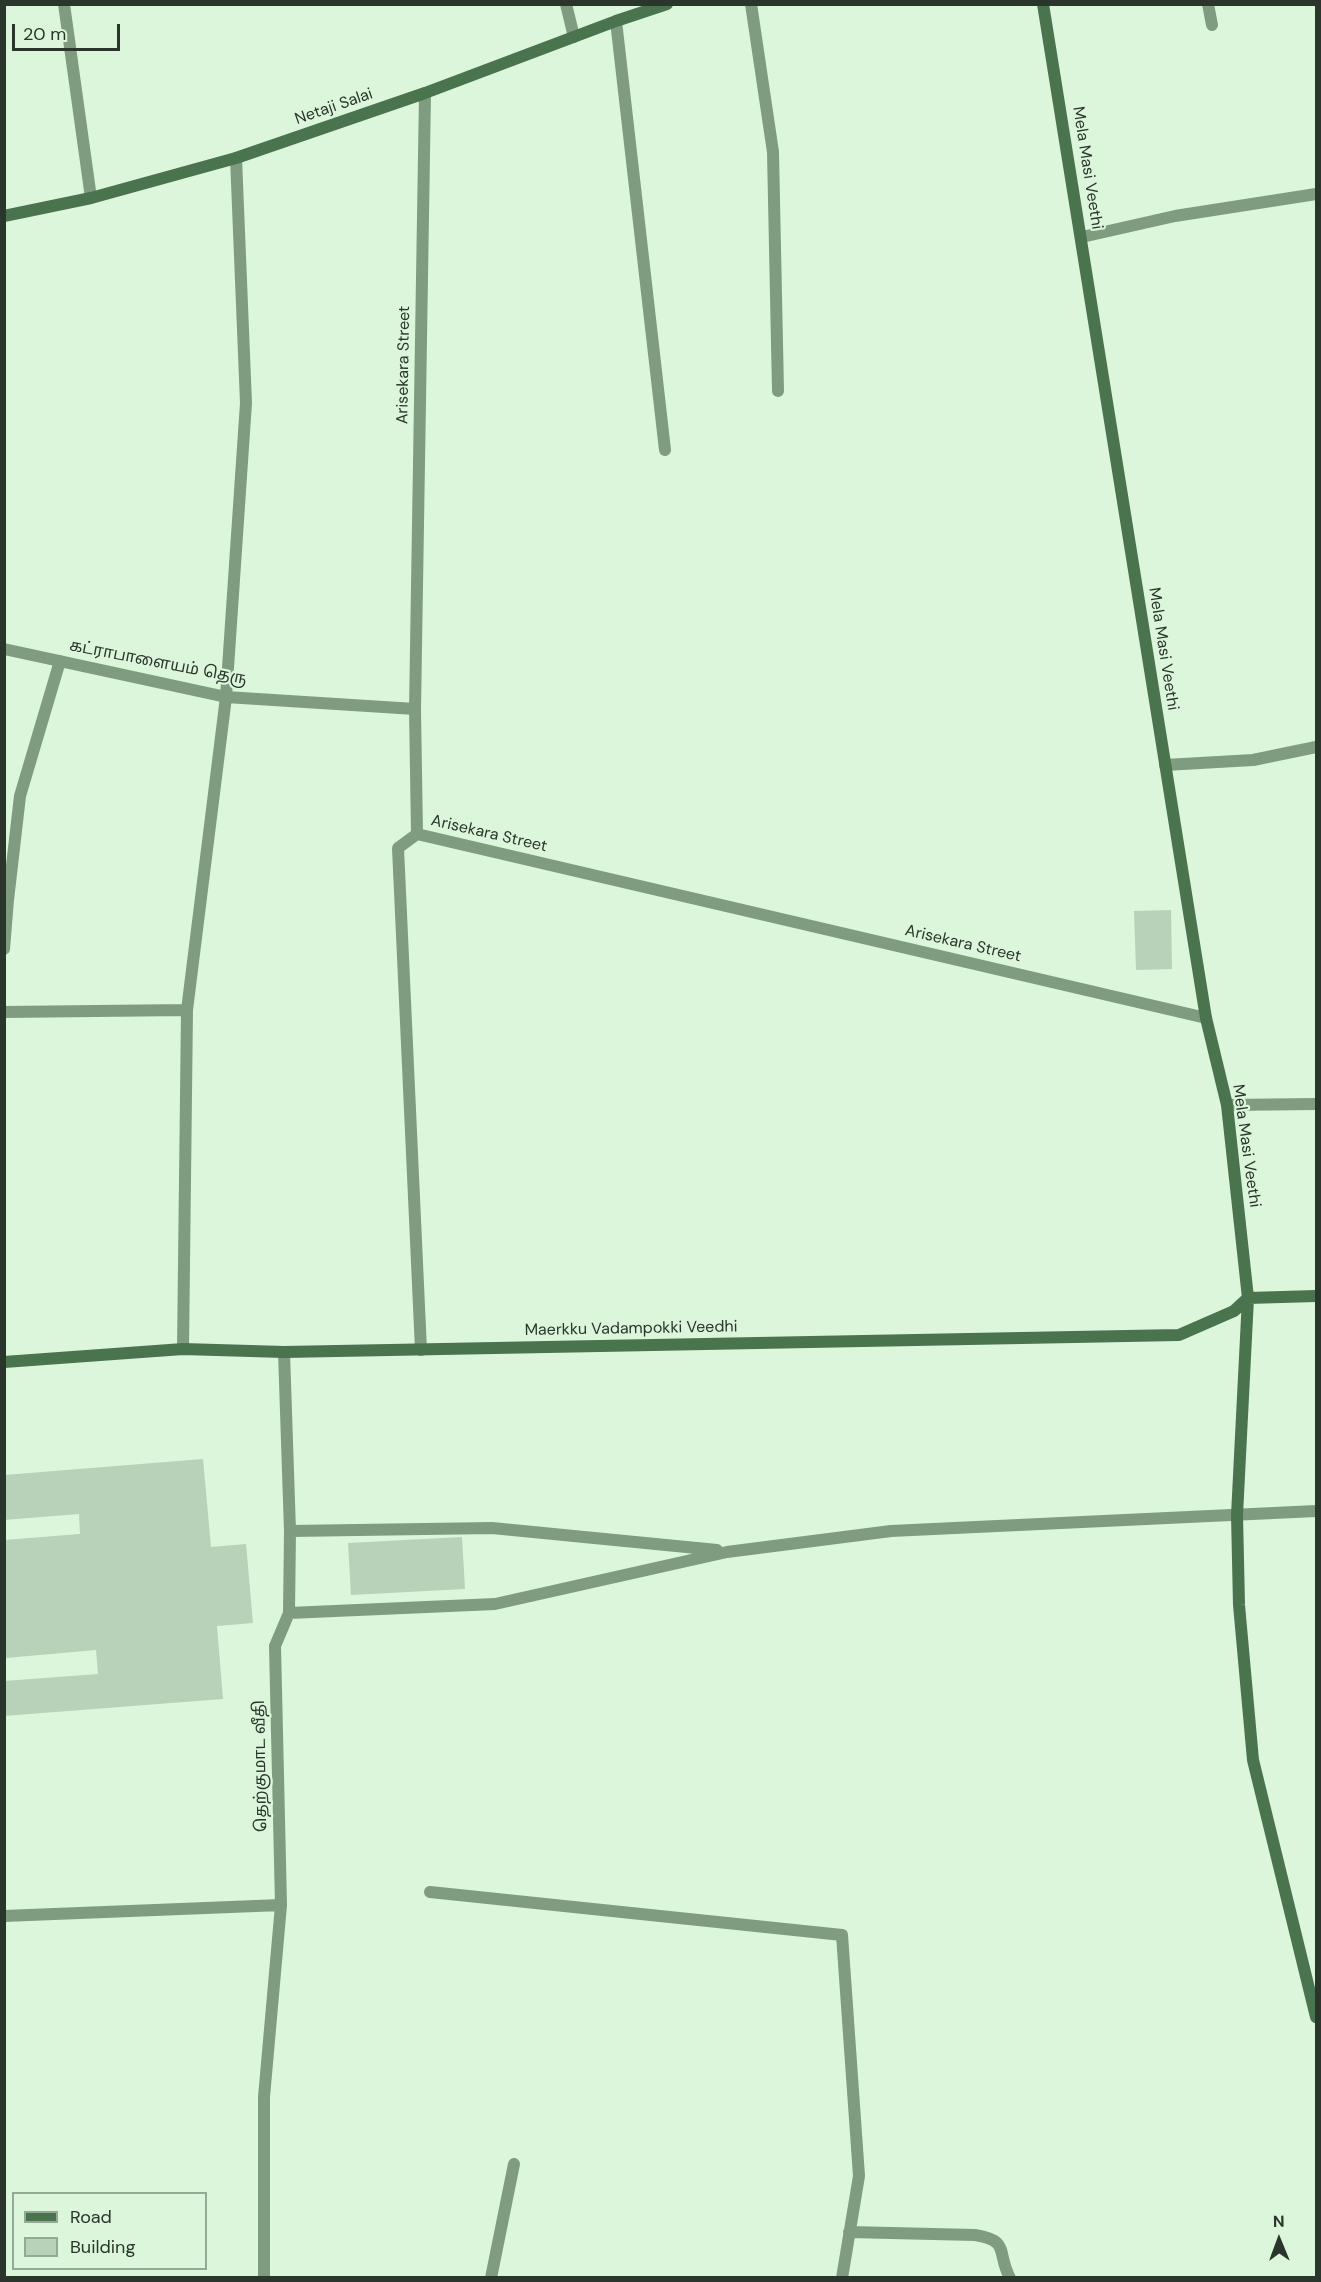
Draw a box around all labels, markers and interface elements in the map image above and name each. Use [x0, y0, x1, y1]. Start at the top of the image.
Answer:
scale bar [15, 12, 123, 50]
text: 20 m [23, 22, 66, 46]
street label: Netaji Salai [293, 85, 375, 129]
street label: Mela Masi Veethi [1068, 105, 1106, 231]
street label: Arisekara Street [393, 306, 415, 424]
street label: Mela Masi Veethi [1144, 586, 1182, 712]
street label: கட்ராபாளையம் தெரு [68, 636, 248, 690]
street label: Arisekara Street [429, 811, 549, 857]
street label: Arisekara Street [903, 921, 1023, 967]
street label: Mela Masi Veethi [1228, 1083, 1264, 1209]
street label: Maerkku Vadampokki Veedhi [524, 1318, 738, 1340]
street label: தெற்குமாட வீதி [250, 1700, 272, 1832]
legend [12, 2192, 207, 2270]
text: Road [70, 2205, 112, 2229]
north arrow [1249, 2210, 1309, 2270]
text: N [1273, 2211, 1285, 2232]
text: Building [70, 2235, 135, 2259]

